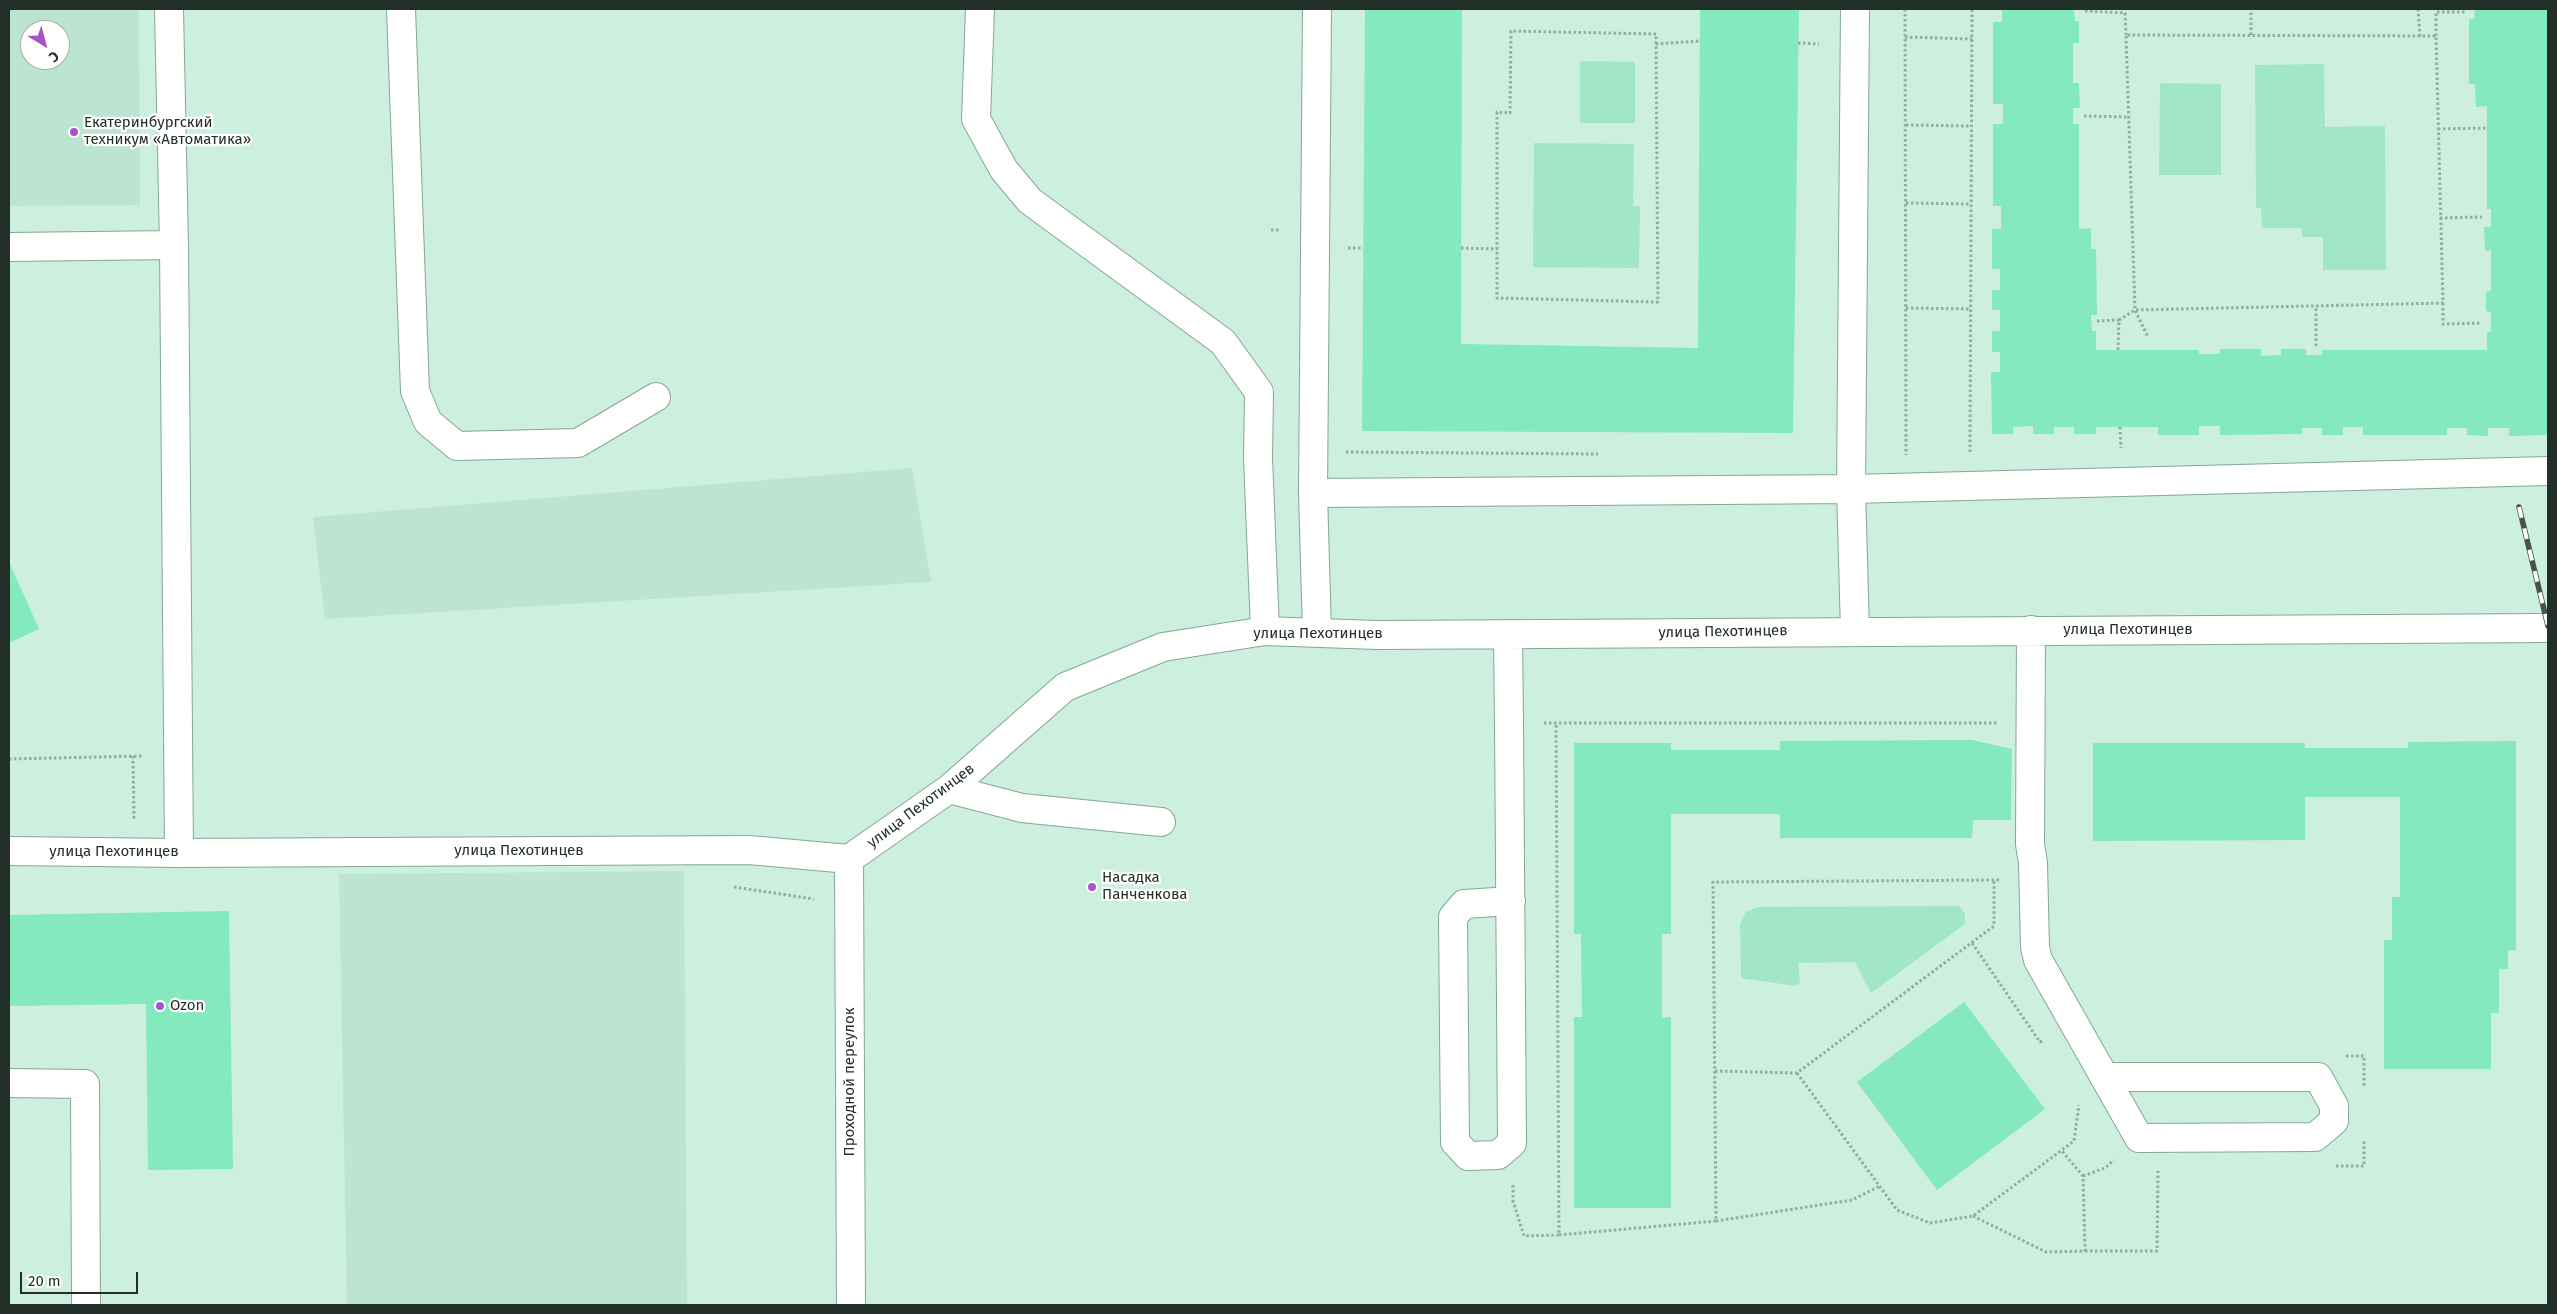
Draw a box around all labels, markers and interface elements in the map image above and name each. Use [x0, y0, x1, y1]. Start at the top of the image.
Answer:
north arrow [20, 20, 70, 70]
text: С [45, 47, 62, 66]
place label: Екатеринбургский техникум «Автоматика» [84, 114, 251, 149]
marker: Екатеринбургский техникум «Автоматика» [68, 126, 80, 138]
street label: улица Пехотинцев [2063, 621, 2193, 639]
street label: улица Пехотинцев [1658, 622, 1788, 642]
street label: улица Пехотинцев [1253, 625, 1383, 643]
street label: улица Пехотинцев [864, 760, 978, 852]
street label: улица Пехотинцев [454, 842, 584, 860]
street label: улица Пехотинцев [49, 843, 179, 861]
place label: Насадка Панченкова [1102, 869, 1187, 904]
marker: Насадка Панченкова [1086, 881, 1098, 893]
place label: Ozon [170, 997, 204, 1015]
marker: Ozon [154, 1000, 166, 1012]
street label: Проходной переулок [841, 1008, 859, 1156]
scale bar [22, 1262, 140, 1294]
text: 20 m [28, 1272, 61, 1290]

